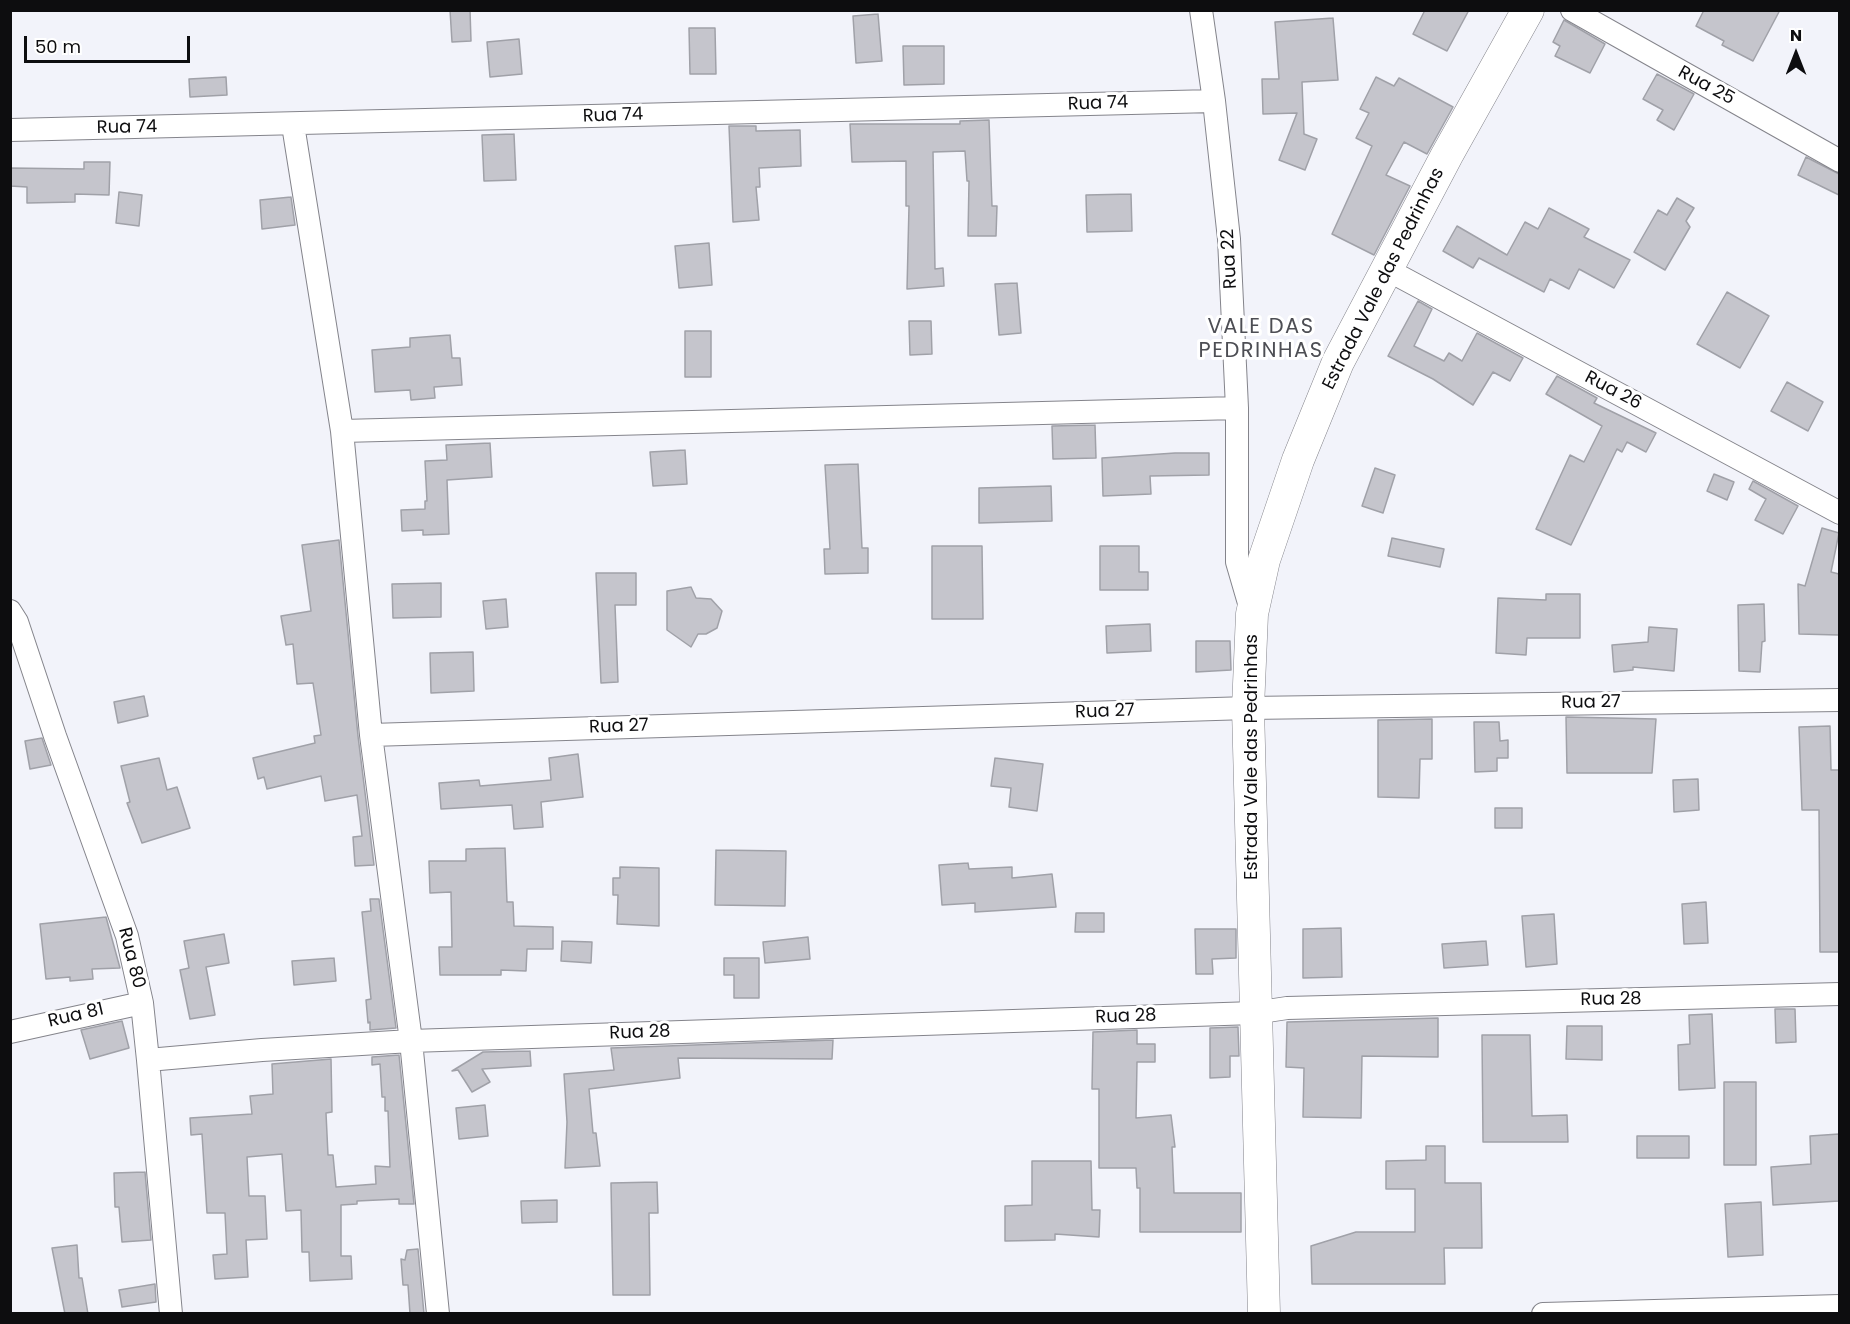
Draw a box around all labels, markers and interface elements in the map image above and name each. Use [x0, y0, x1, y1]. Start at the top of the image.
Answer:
scale bar [27, 24, 194, 62]
north arrow [1766, 24, 1826, 84]
text: N [1790, 24, 1802, 47]
text: 50 m [35, 34, 81, 59]
street label: Rua 25 [1674, 62, 1738, 110]
street label: Rua 74 [1067, 92, 1129, 116]
street label: Rua 74 [582, 104, 644, 128]
street label: Rua 74 [97, 117, 157, 139]
street label: Estrada Vale das Pedrinhas [1319, 165, 1449, 393]
street label: Rua 22 [1218, 228, 1242, 290]
district label: VALE DAS PEDRINHAS [1199, 315, 1323, 365]
street label: Rua 26 [1581, 367, 1645, 415]
street label: Estrada Vale das Pedrinhas [1241, 634, 1263, 880]
street label: Rua 27 [1561, 692, 1621, 714]
street label: Rua 27 [1075, 700, 1135, 724]
street label: Rua 27 [589, 715, 649, 739]
street label: Rua 80 [113, 925, 149, 991]
street label: Rua 28 [1580, 989, 1642, 1011]
street label: Rua 81 [46, 999, 106, 1033]
street label: Rua 28 [1095, 1005, 1157, 1029]
street label: Rua 28 [609, 1021, 671, 1045]

